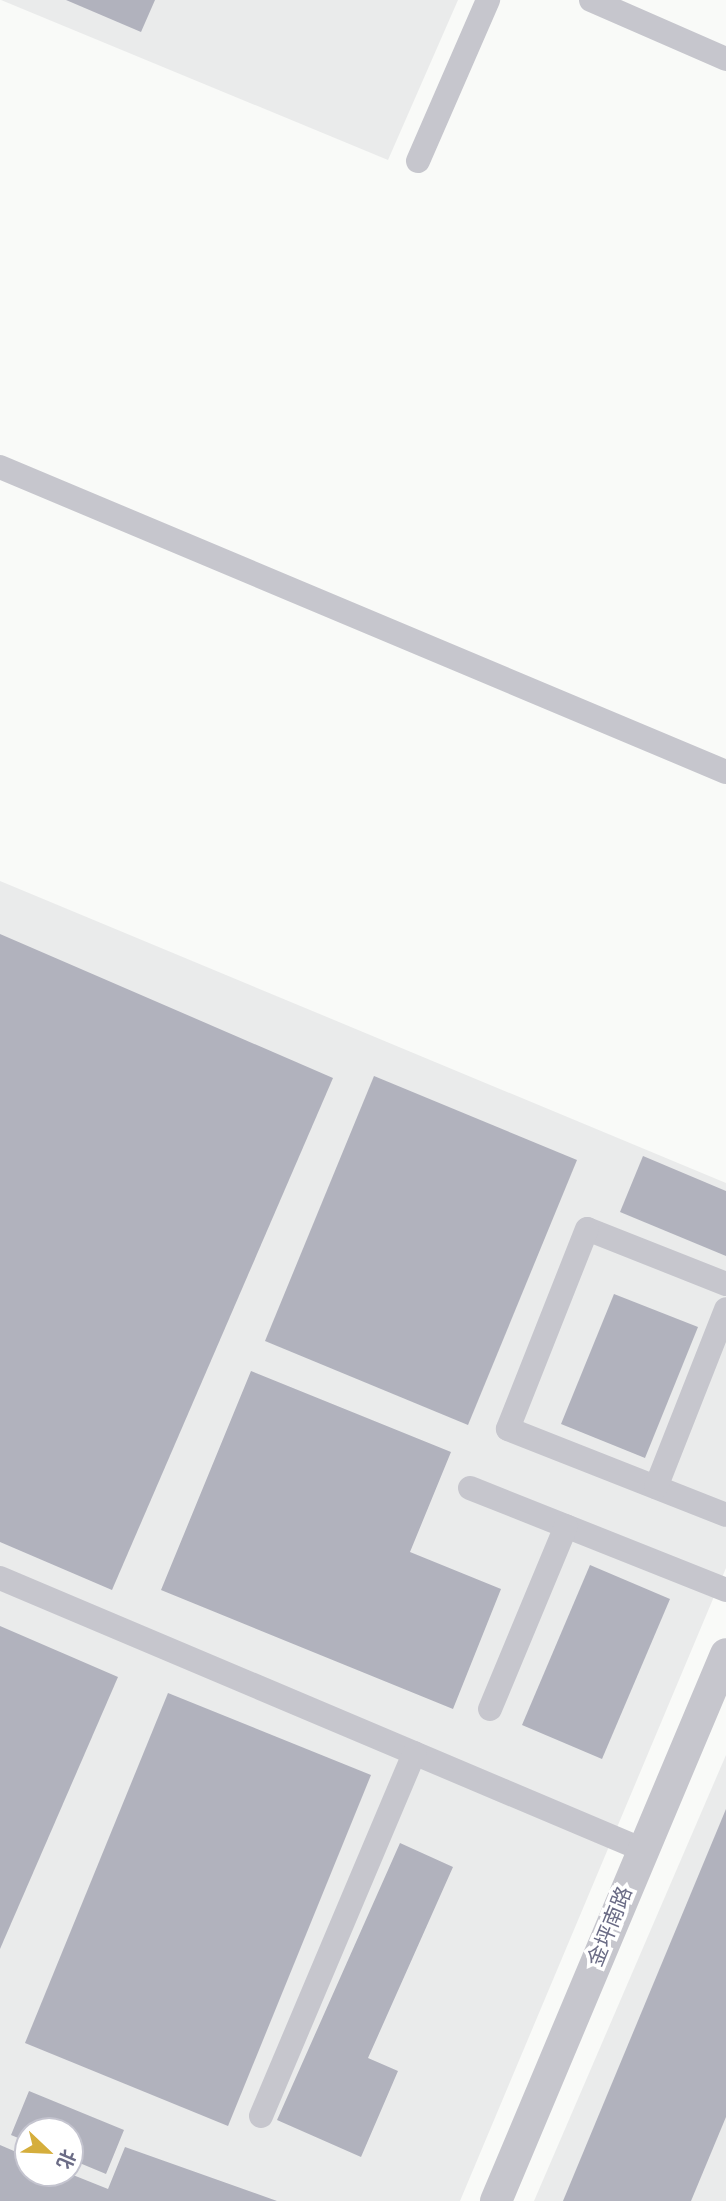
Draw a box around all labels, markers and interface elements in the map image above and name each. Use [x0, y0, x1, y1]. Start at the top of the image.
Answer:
street label: 金坪南路 [582, 1882, 636, 1970]
north arrow [14, 2117, 84, 2187]
text: 北 [53, 2146, 81, 2173]

